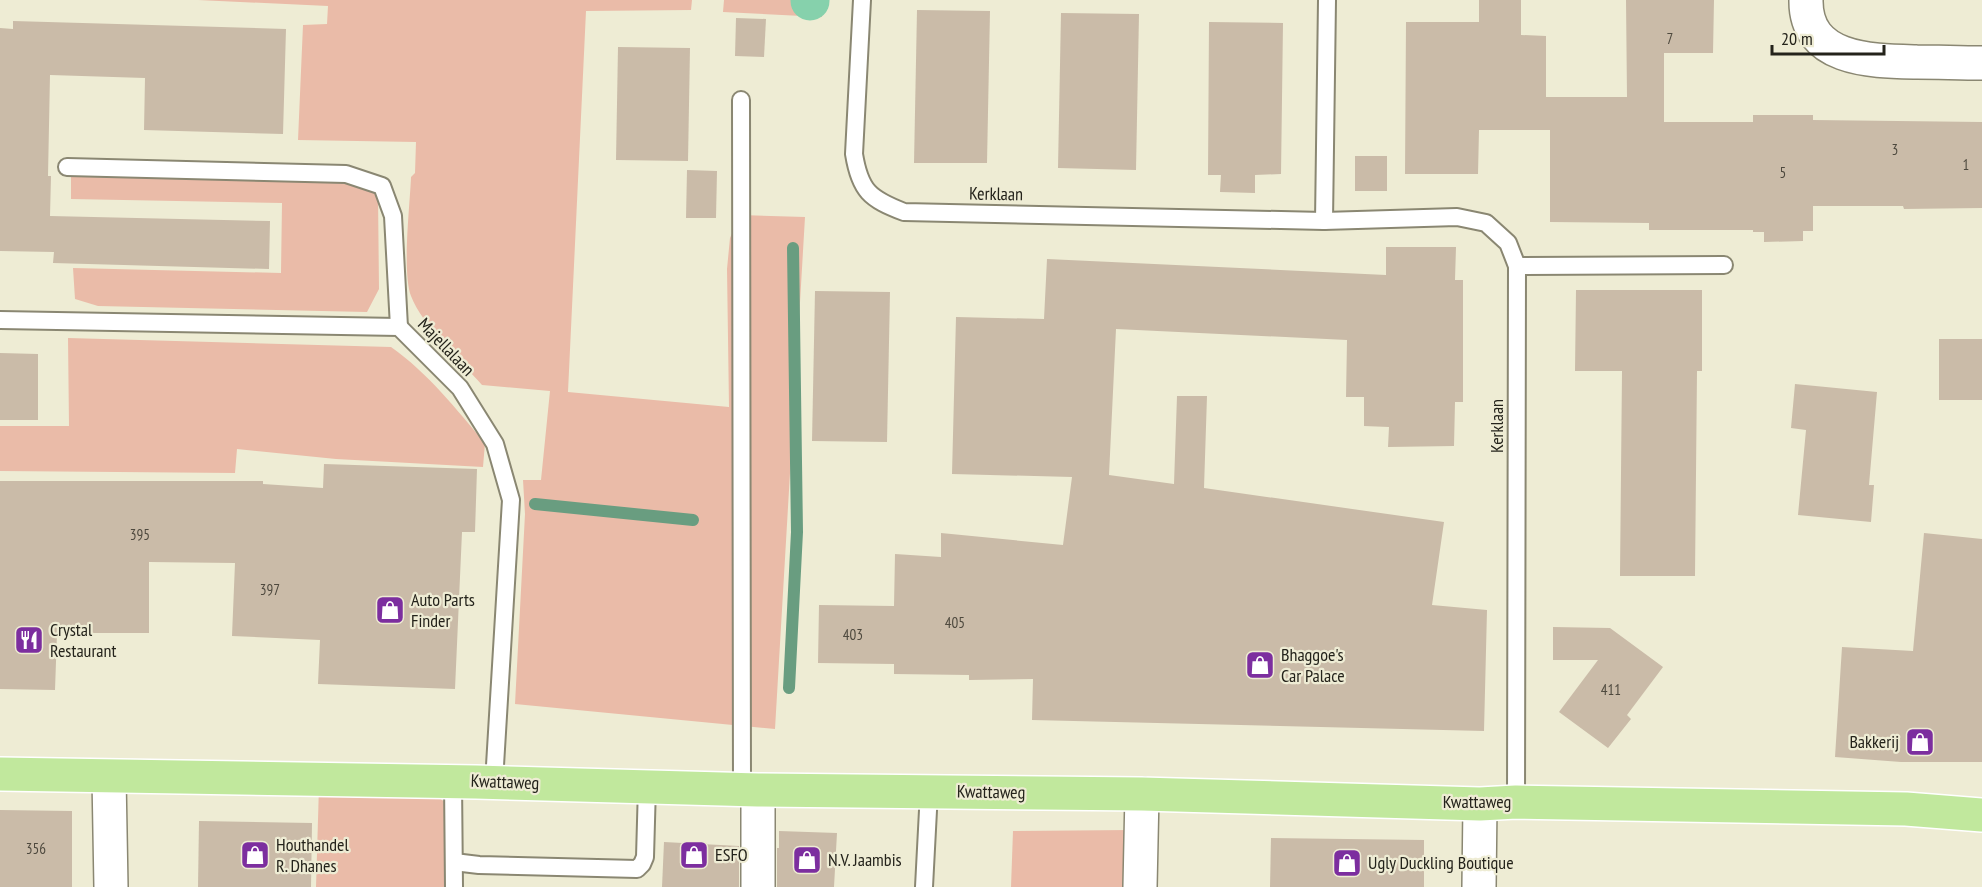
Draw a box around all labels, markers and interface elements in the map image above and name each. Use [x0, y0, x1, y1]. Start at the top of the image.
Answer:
scale bar [1772, 18, 1884, 56]
text: 20 m [1781, 27, 1813, 50]
house number: 7 [1667, 29, 1673, 48]
house number: 3 [1892, 140, 1898, 159]
house number: 1 [1963, 155, 1969, 174]
house number: 5 [1780, 163, 1786, 182]
street label: Kerklaan [969, 182, 1023, 205]
street label: Majellalaan [413, 313, 480, 381]
street label: Kerklaan [1485, 399, 1508, 453]
house number: 395 [130, 525, 150, 544]
house number: 397 [260, 580, 280, 599]
place label: Auto Parts Finder [411, 588, 475, 632]
shop icon: Auto Parts Finder [374, 594, 406, 626]
house number: 405 [945, 613, 965, 632]
place label: Crystal Restaurant [50, 618, 116, 662]
restaurant icon: Crystal Restaurant [13, 624, 45, 656]
house number: 403 [843, 625, 863, 644]
place label: Bhaggoe's Car Palace [1281, 643, 1345, 687]
shop icon: Bhaggoe's Car Palace [1244, 649, 1276, 681]
house number: 411 [1601, 680, 1621, 699]
shop icon: Bakkerij [1904, 726, 1936, 758]
place label: Bakkerij [1849, 730, 1899, 753]
street label: Kwattaweg [470, 769, 540, 794]
street label: Kwattaweg [957, 779, 1025, 804]
street label: Kwattaweg [1443, 790, 1511, 813]
place label: Houthandel R. Dhanes [276, 833, 349, 877]
house number: 356 [26, 839, 46, 858]
shop icon: Houthandel R. Dhanes [239, 839, 271, 871]
shop icon: ESFO [678, 839, 710, 871]
place label: ESFO [715, 843, 748, 866]
shop icon: N.V. Jaambis [791, 844, 823, 876]
shop icon: Ugly Duckling Boutique [1331, 847, 1363, 879]
place label: N.V. Jaambis [828, 848, 902, 871]
place label: Ugly Duckling Boutique [1368, 851, 1514, 874]

